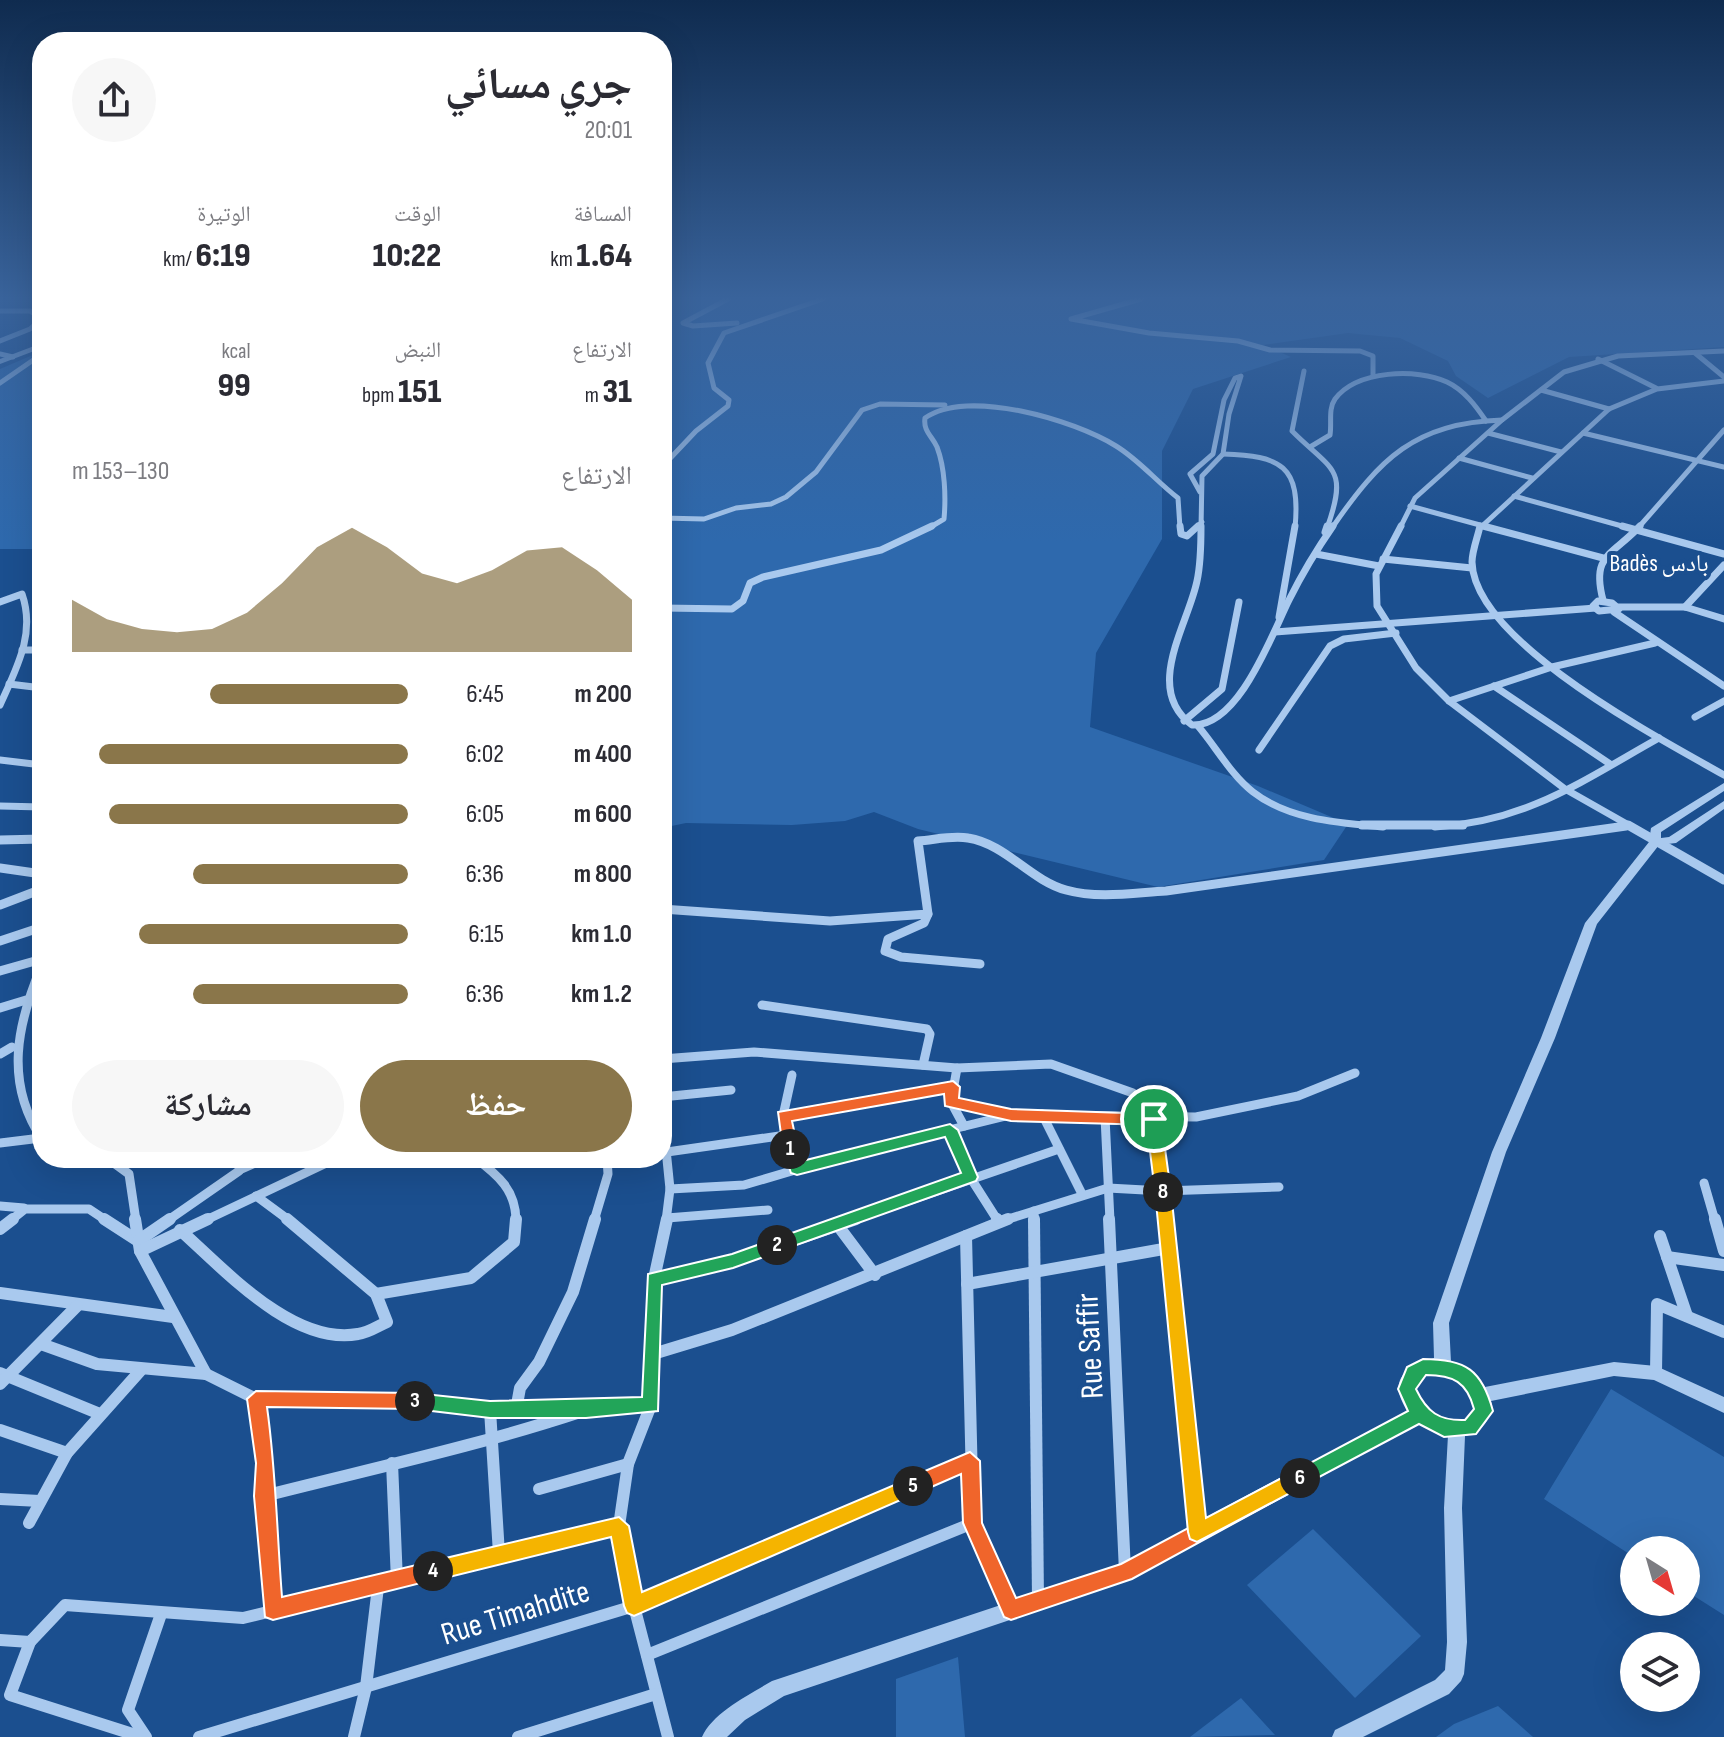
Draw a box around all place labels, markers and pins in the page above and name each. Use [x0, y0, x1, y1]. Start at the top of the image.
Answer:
pin [1120, 1085, 1188, 1153]
pin: 1 [770, 1129, 810, 1169]
pin: 8 [1143, 1172, 1183, 1212]
pin: 2 [757, 1225, 797, 1265]
pin: 3 [395, 1381, 435, 1421]
pin: 6 [1280, 1458, 1320, 1498]
pin: 5 [893, 1466, 933, 1506]
pin: 4 [413, 1551, 453, 1591]

